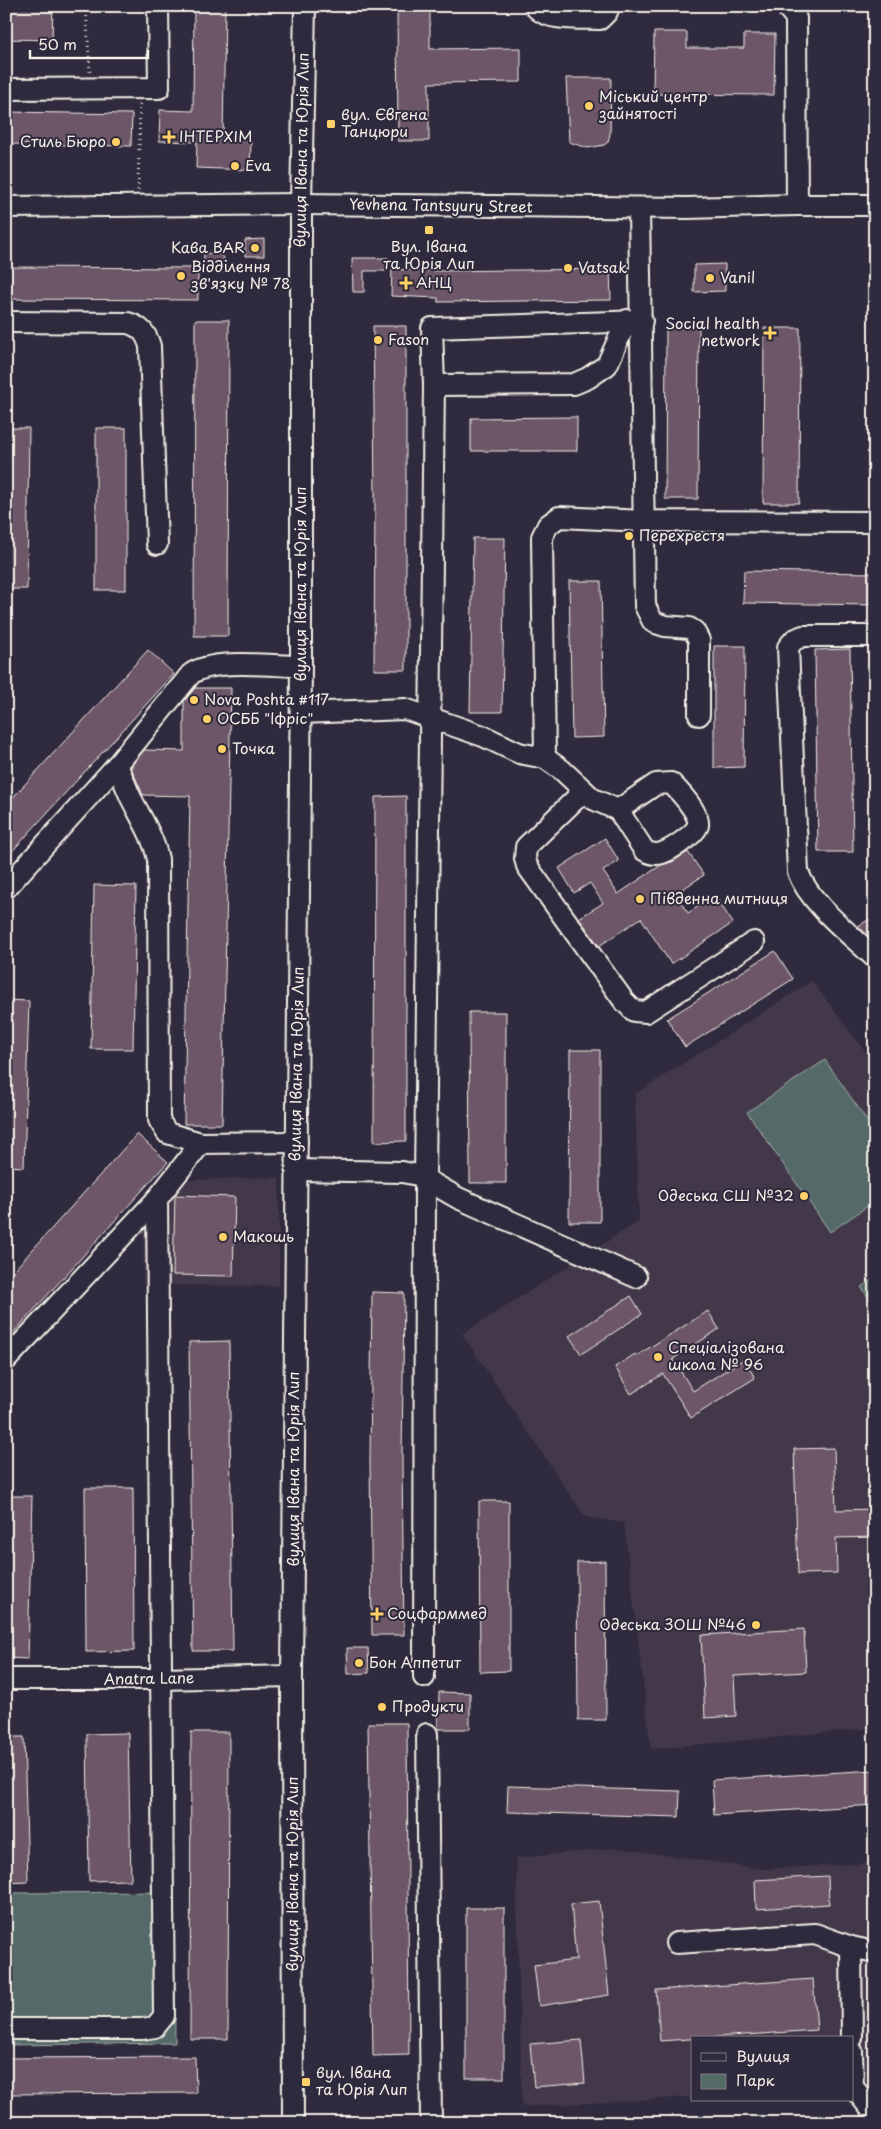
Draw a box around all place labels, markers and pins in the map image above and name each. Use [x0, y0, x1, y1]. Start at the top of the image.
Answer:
place label: Міський центр зайнятості [598, 84, 708, 124]
marker: Міський центр зайнятості [583, 100, 595, 112]
place label: вул. Євгена Танцюри [341, 102, 428, 142]
marker: вул. Євгена Танцюри [325, 118, 337, 130]
place label: ІНТЕРХІМ [179, 124, 252, 147]
place label: Стиль Бюро [20, 129, 106, 152]
marker: ІНТЕРХІМ [163, 131, 175, 143]
marker: Стиль Бюро [110, 136, 122, 148]
place label: Eva [245, 153, 272, 176]
marker: Eva [229, 160, 241, 172]
marker: Вул. Івана та Юрія Лип [423, 224, 435, 236]
place label: Вул. Івана та Юрія Лип [383, 234, 475, 274]
place label: Кава BAR [171, 235, 245, 258]
marker: Кава BAR [249, 242, 261, 254]
place label: Відділення зв'язку № 78 [190, 254, 290, 294]
place label: Vatsak [578, 255, 627, 278]
marker: Vatsak [562, 262, 574, 274]
place label: Vanil [720, 265, 755, 288]
marker: Відділення зв'язку № 78 [175, 270, 187, 282]
place label: АНЦ [416, 270, 452, 293]
marker: Vanil [704, 272, 716, 284]
marker: АНЦ [400, 277, 412, 289]
place label: Social health network [665, 311, 760, 351]
place label: Fason [388, 327, 429, 350]
marker: Social health network [764, 327, 776, 339]
marker: Fason [372, 334, 384, 346]
place label: Перехрестя [639, 523, 725, 546]
marker: Перехрестя [623, 530, 635, 542]
place label: Nova Poshta #117 [204, 687, 330, 710]
marker: Nova Poshta #117 [188, 694, 200, 706]
place label: ОСББ "Іфріс" [217, 706, 314, 729]
marker: ОСББ "Іфріс" [201, 713, 213, 725]
place label: Точка [232, 736, 276, 759]
marker: Точка [216, 743, 228, 755]
place label: Південна митниця [650, 886, 788, 909]
marker: Південна митниця [634, 893, 646, 905]
place label: Одеська СШ №32 [658, 1183, 794, 1206]
marker: Одеська СШ №32 [798, 1190, 810, 1202]
place label: Макошь [233, 1224, 294, 1247]
marker: Макошь [217, 1231, 229, 1243]
place label: Спеціалізована школа № 96 [668, 1335, 785, 1375]
marker: Спеціалізована школа № 96 [652, 1351, 664, 1363]
place label: Соцфарммед [387, 1601, 487, 1624]
marker: Соцфарммед [371, 1608, 383, 1620]
place label: Одеська ЗОШ №46 [599, 1612, 746, 1635]
marker: Одеська ЗОШ №46 [750, 1619, 762, 1631]
place label: Бон Аппетит [369, 1650, 462, 1673]
marker: Бон Аппетит [353, 1657, 365, 1669]
place label: Продукти [392, 1694, 464, 1717]
marker: Продукти [376, 1701, 388, 1713]
place label: вул. Івана та Юрія Лип [316, 2060, 408, 2100]
marker: вул. Івана та Юрія Лип [300, 2076, 312, 2088]

